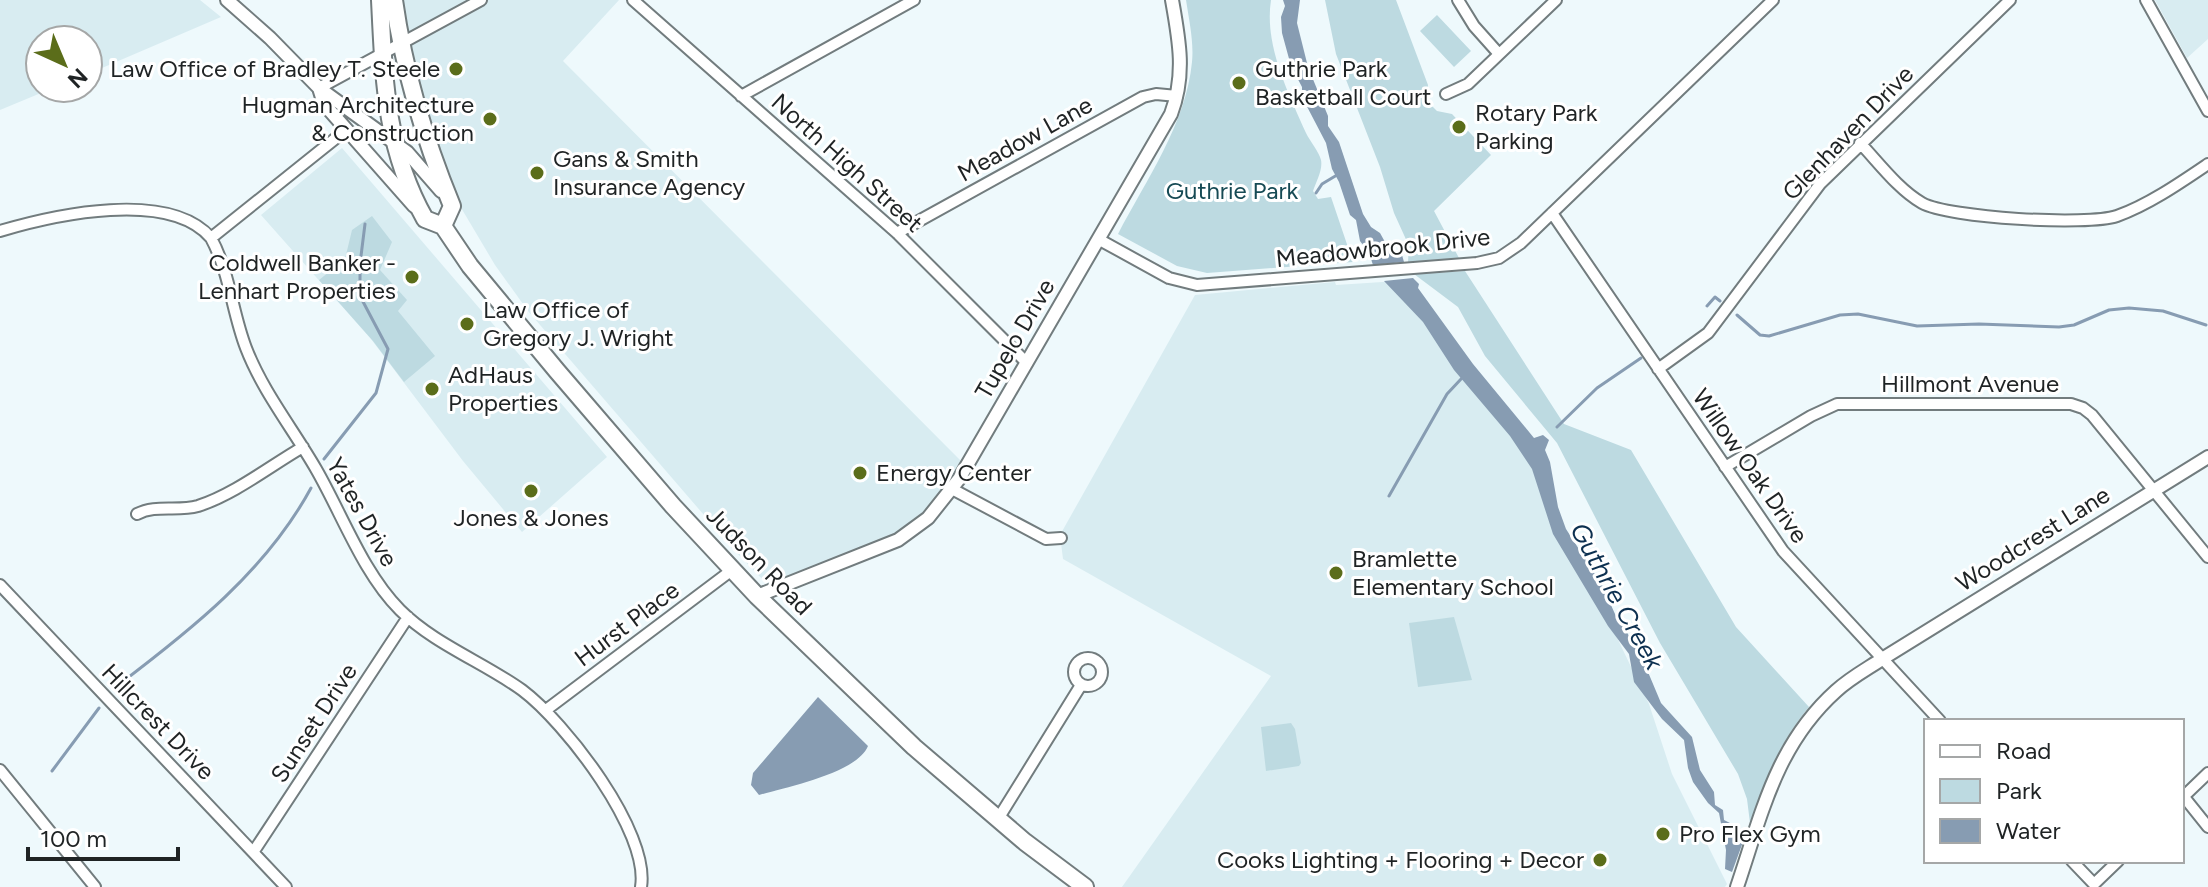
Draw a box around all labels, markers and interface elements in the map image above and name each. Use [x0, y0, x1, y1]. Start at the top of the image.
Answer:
north arrow [24, 24, 104, 104]
place label: Law Office of Bradley T. Steele [110, 54, 440, 83]
place label: Guthrie Park Basketball Court [1255, 54, 1431, 111]
street label: Glenhaven Drive [1776, 59, 1919, 206]
marker: Law Office of Bradley T. Steele [447, 60, 465, 78]
text: N [62, 62, 93, 94]
marker: Guthrie Park Basketball Court [1230, 74, 1248, 92]
street label: North High Street [766, 87, 929, 238]
place label: Hugman Architecture & Construction [241, 90, 474, 147]
street label: Meadow Lane [952, 90, 1097, 187]
place label: Rotary Park Parking [1475, 98, 1598, 155]
marker: Hugman Architecture & Construction [481, 110, 499, 128]
marker: Rotary Park Parking [1450, 118, 1468, 136]
place label: Gans & Smith Insurance Agency [553, 144, 746, 201]
marker: Gans & Smith Insurance Agency [528, 164, 546, 182]
park label: Guthrie Park [1166, 176, 1299, 205]
street label: Meadowbrook Drive [1274, 222, 1491, 273]
place label: Coldwell Banker - Lenhart Properties [198, 248, 396, 305]
marker: Coldwell Banker - Lenhart Properties [403, 268, 421, 286]
street label: Tupelo Drive [969, 274, 1060, 404]
place label: Law Office of Gregory J. Wright [483, 295, 674, 352]
marker: Law Office of Gregory J. Wright [458, 315, 476, 333]
place label: AdHaus Properties [448, 360, 558, 417]
street label: Hillmont Avenue [1881, 369, 2059, 398]
marker: AdHaus Properties [423, 380, 441, 398]
street label: Willow Oak Drive [1686, 383, 1814, 548]
street label: Yates Drive [321, 452, 404, 571]
place label: Energy Center [876, 458, 1031, 487]
marker: Energy Center [851, 464, 869, 482]
street label: Woodcrest Lane [1951, 480, 2115, 597]
marker: Jones & Jones [522, 482, 540, 500]
street label: Judson Road [700, 500, 818, 621]
place label: Jones & Jones [453, 503, 609, 532]
water label: Guthrie Creek [1563, 517, 1671, 676]
place label: Bramlette Elementary School [1352, 544, 1554, 601]
marker: Bramlette Elementary School [1327, 564, 1345, 582]
street label: Hurst Place [569, 575, 685, 672]
street label: Hillcrest Drive [96, 658, 221, 786]
street label: Sunset Drive [264, 658, 363, 788]
legend [1924, 719, 2184, 863]
text: Road [1996, 736, 2051, 765]
text: Park [1996, 776, 2042, 805]
scale bar [28, 811, 178, 861]
text: Water [1996, 816, 2061, 845]
place label: Pro Flex Gym [1679, 819, 1821, 848]
text: 100 m [40, 824, 107, 853]
marker: Pro Flex Gym [1654, 825, 1672, 843]
place label: Cooks Lighting + Flooring + Decor [1217, 845, 1584, 874]
marker: Cooks Lighting + Flooring + Decor [1591, 851, 1609, 869]

